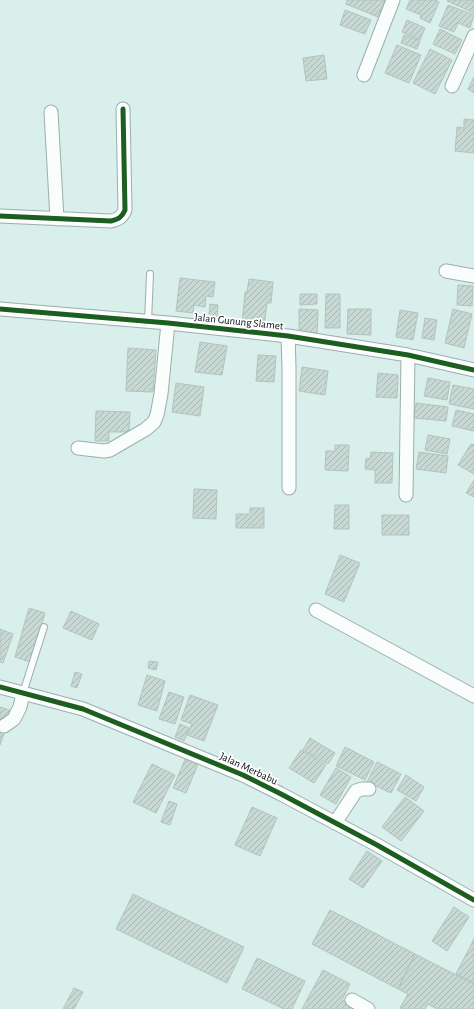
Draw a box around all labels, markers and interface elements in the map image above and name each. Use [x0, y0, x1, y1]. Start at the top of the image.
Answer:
street label: Jalan Gunung Slamet [194, 311, 285, 332]
street label: Jalan Merbabu [218, 750, 280, 787]

